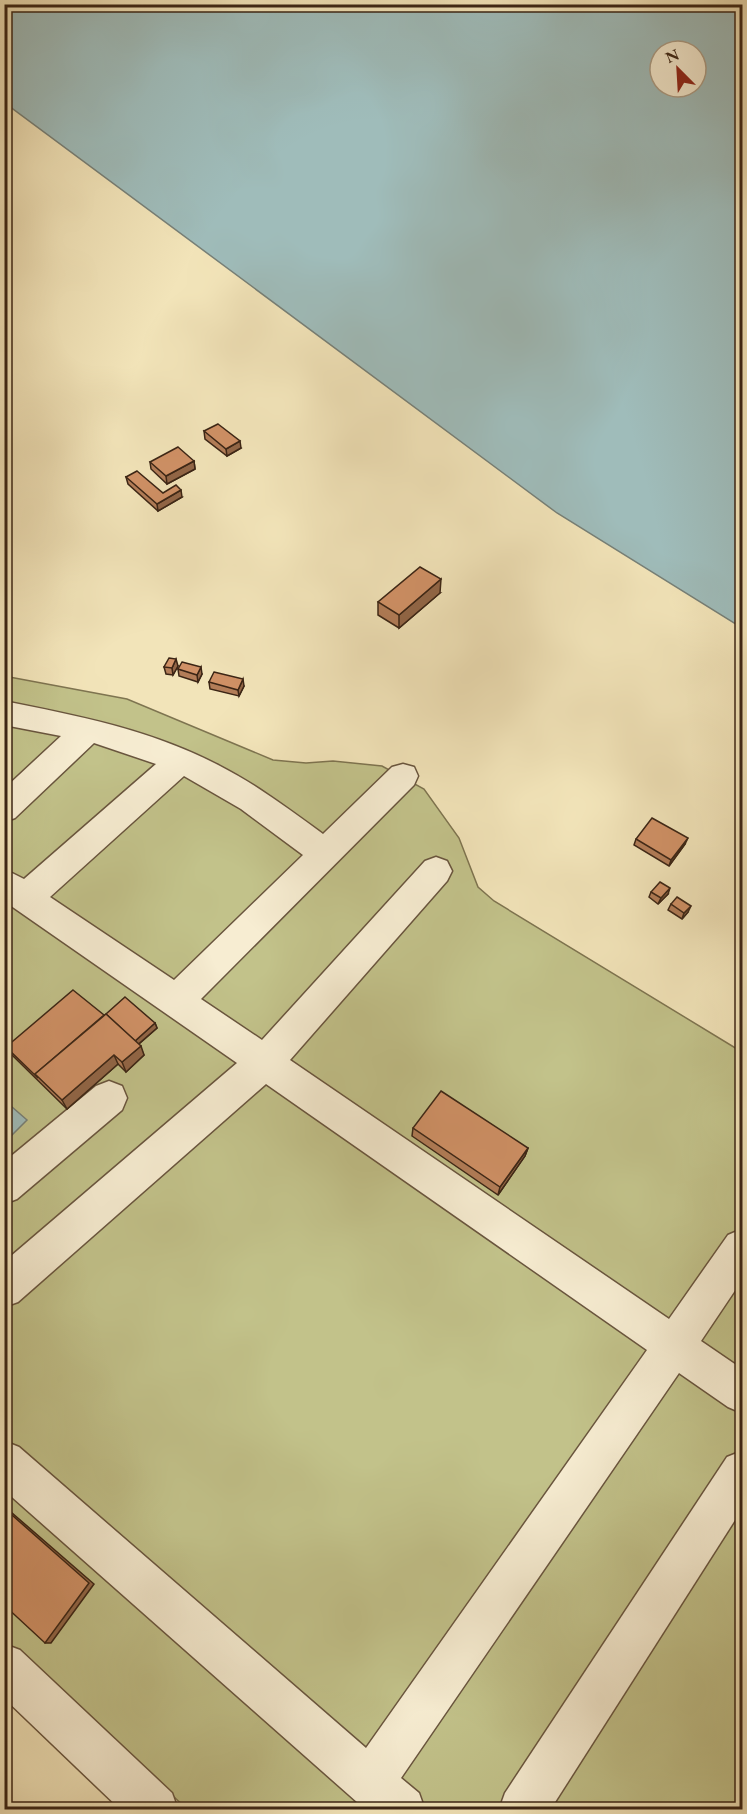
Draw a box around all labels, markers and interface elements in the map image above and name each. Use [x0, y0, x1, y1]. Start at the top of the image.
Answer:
north arrow [648, 39, 708, 99]
text: N [662, 44, 682, 68]

